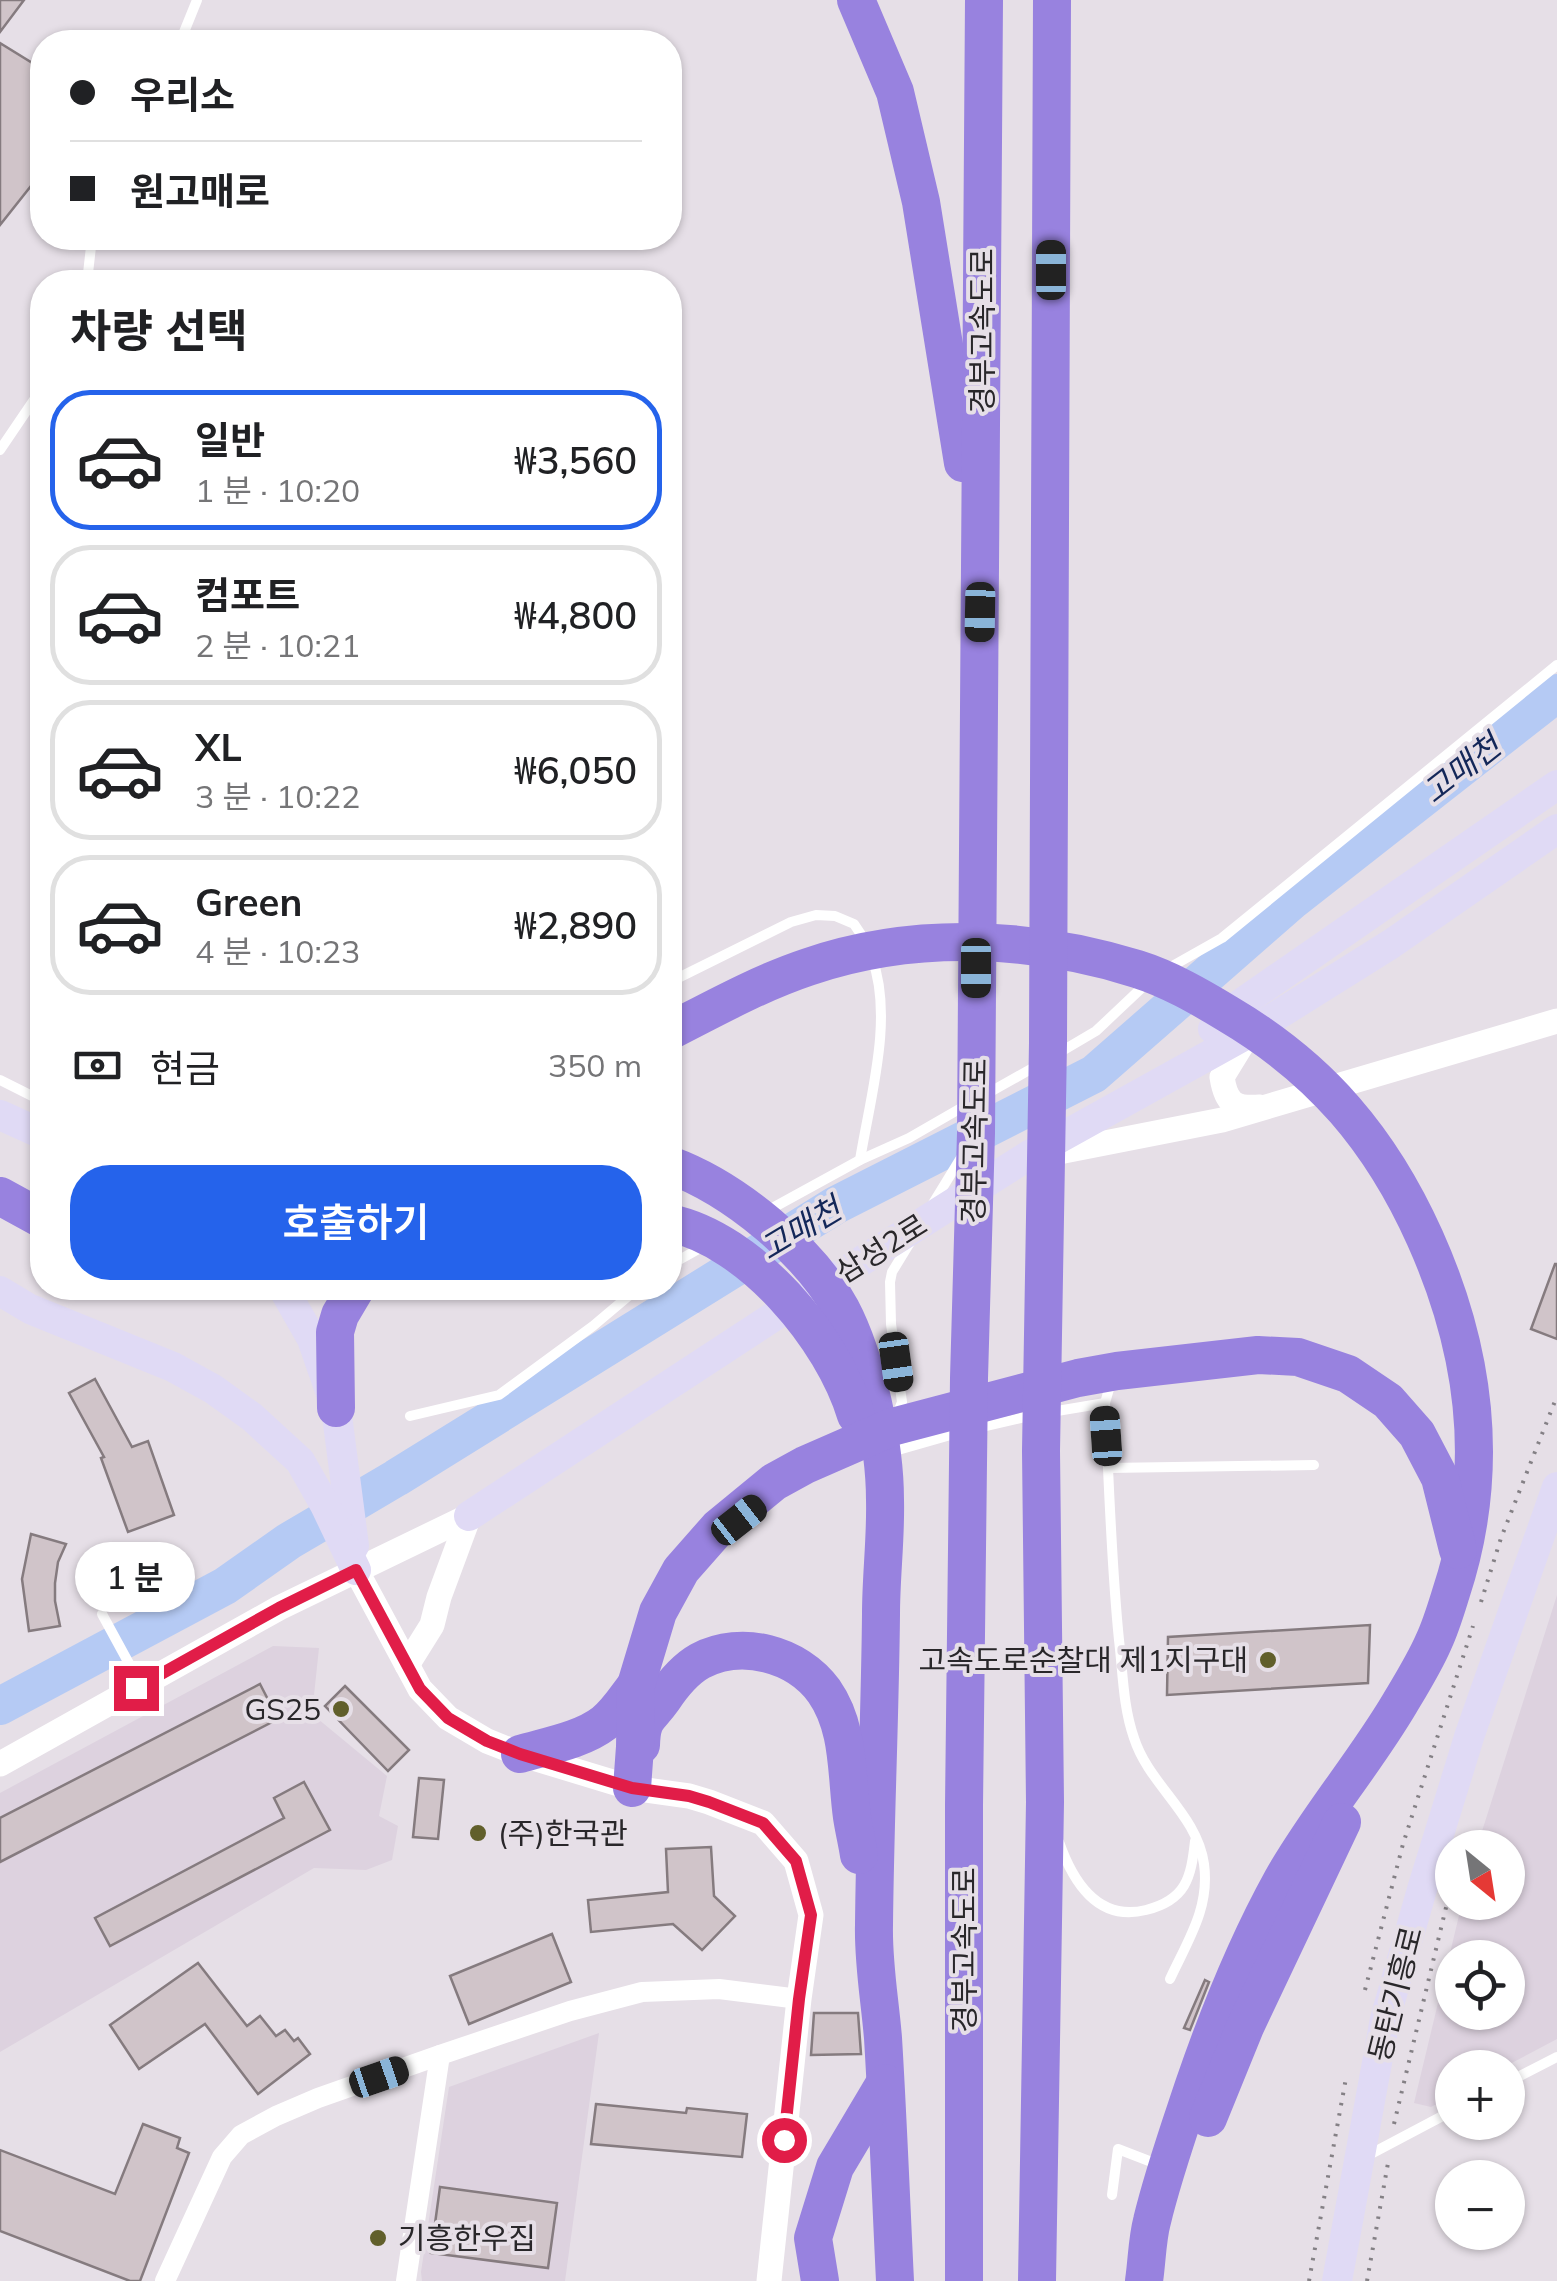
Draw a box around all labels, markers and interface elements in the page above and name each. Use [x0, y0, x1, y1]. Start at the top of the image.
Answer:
text: 우리소 [130, 71, 235, 119]
text: 원고매로 [130, 167, 270, 215]
car [1036, 240, 1066, 300]
street label: 경부고속도로 [963, 248, 1001, 414]
text: 차량 선택 [70, 302, 248, 358]
icon: car [75, 415, 165, 505]
text: 일반 [195, 416, 265, 464]
text: ₩3,560 [514, 436, 637, 484]
text: 1 분 · 10:20 [195, 470, 360, 510]
icon: car [75, 570, 165, 660]
text: 컴포트 [195, 571, 300, 619]
car [964, 582, 996, 642]
text: ₩4,800 [514, 591, 637, 639]
text: 2 분 · 10:21 [195, 625, 360, 665]
text: XL [195, 723, 242, 771]
water label: 고매천 [1414, 723, 1511, 811]
icon: car [75, 725, 165, 815]
text: ₩6,050 [514, 746, 637, 794]
text: 3 분 · 10:22 [195, 776, 360, 816]
text: Green [195, 878, 302, 926]
icon: car [75, 880, 165, 970]
text: ₩2,890 [514, 901, 637, 949]
text: 4 분 · 10:23 [195, 931, 360, 971]
car [961, 938, 991, 998]
icon: cash [70, 1038, 125, 1093]
text: 현금 [150, 1044, 220, 1092]
text: 350 m [548, 1045, 642, 1085]
street label: 경부고속도로 [954, 1058, 994, 1224]
button: 호출하기 [70, 1165, 642, 1280]
water label: 고매천 [752, 1186, 851, 1268]
street label: 삼성2로 [828, 1205, 934, 1291]
car [877, 1330, 915, 1394]
car [1089, 1405, 1123, 1467]
car [706, 1490, 772, 1550]
callout: 1 분 [76, 1543, 196, 1613]
text: 1 분 [106, 1557, 164, 1597]
place label: 고속도로순찰대 제1지구대 [919, 1641, 1248, 1679]
marker: 고속도로순찰대 제1지구대 [1257, 1649, 1279, 1671]
route end [114, 1666, 159, 1711]
place label: GS25 [244, 1690, 321, 1728]
marker: GS25 [330, 1698, 352, 1720]
place label: (주)한국관 [498, 1814, 627, 1852]
marker: (주)한국관 [467, 1822, 489, 1844]
north arrow [1435, 1830, 1525, 1920]
map controls [1435, 1830, 1525, 2250]
street label: 경부고속도로 [945, 1867, 983, 2033]
street label: 동탄기흥로 [1360, 1922, 1430, 2066]
button: locate [1435, 1940, 1525, 2030]
button: + [1435, 2050, 1525, 2140]
car [346, 2053, 412, 2101]
route start [762, 2118, 807, 2163]
button: − [1435, 2160, 1525, 2250]
place label: 기흥한우집 [398, 2219, 536, 2257]
marker: 기흥한우집 [367, 2227, 389, 2249]

